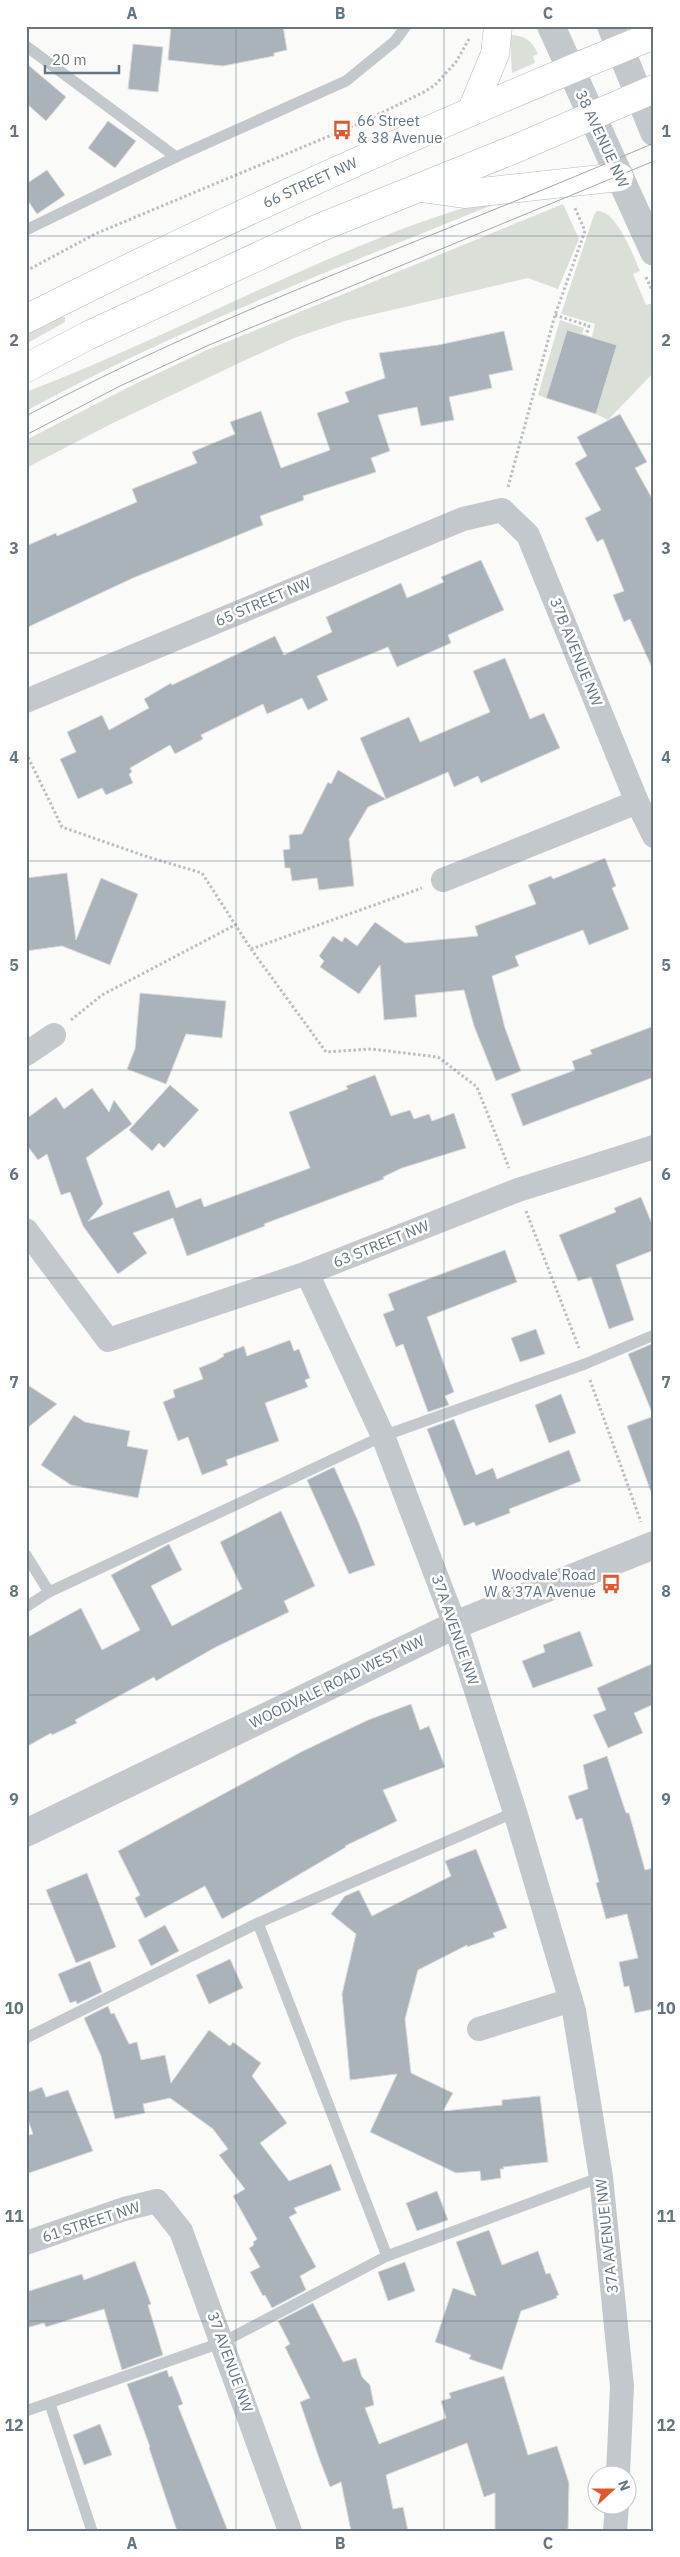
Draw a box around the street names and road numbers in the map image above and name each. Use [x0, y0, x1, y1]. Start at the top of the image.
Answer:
street label: 38 AVENUE NW [572, 87, 634, 191]
street label: 66 STREET NW [259, 153, 361, 212]
street label: 65 STREET NW [212, 573, 314, 630]
street label: 37B AVENUE NW [546, 595, 607, 709]
street label: 63 STREET NW [330, 1215, 432, 1271]
street label: 37A AVENUE NW [428, 1572, 483, 1688]
street label: WOODVALE ROAD WEST NW [246, 1631, 428, 1732]
street label: 37A AVENUE NW [591, 2177, 622, 2294]
street label: 61 STREET NW [39, 2197, 143, 2246]
street label: 37 AVENUE NW [204, 2309, 258, 2415]

